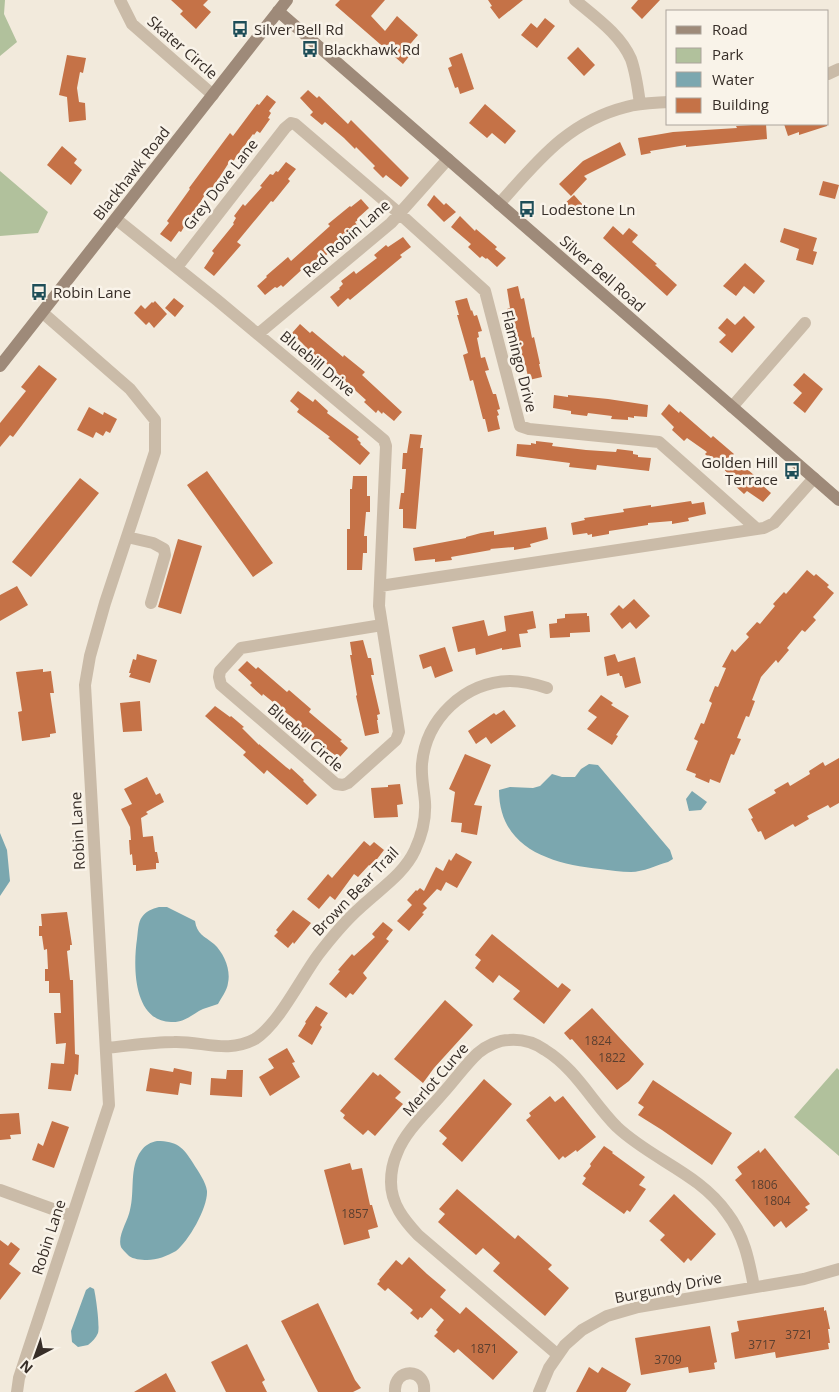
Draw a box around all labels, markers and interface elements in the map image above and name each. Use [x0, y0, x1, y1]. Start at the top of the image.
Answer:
legend [666, 10, 829, 125]
street label: Skater Circle [144, 11, 222, 83]
bus stop icon: Silver Bell Rd [230, 19, 250, 39]
place label: Silver Bell Rd [254, 19, 344, 39]
text: Road [712, 19, 748, 39]
bus stop icon: Blackhawk Rd [300, 39, 320, 59]
place label: Blackhawk Rd [324, 39, 420, 59]
text: Park [712, 44, 743, 64]
text: Water [712, 69, 754, 89]
text: Building [712, 94, 769, 114]
street label: Blackhawk Road [88, 122, 174, 224]
street label: Grey Dove Lane [178, 134, 262, 234]
street label: Red Robin Lane [298, 195, 394, 281]
bus stop icon: Lodestone Ln [517, 199, 537, 219]
place label: Lodestone Ln [541, 199, 636, 219]
street label: Silver Bell Road [556, 230, 650, 316]
bus stop icon: Robin Lane [29, 282, 49, 302]
place label: Robin Lane [53, 282, 131, 302]
street label: Flamingo Drive [498, 308, 542, 414]
street label: Bluebill Drive [276, 326, 360, 400]
place label: Golden Hill Terrace [701, 452, 778, 489]
bus stop icon: Golden Hill Terrace [782, 461, 802, 481]
street label: Bluebill Circle [264, 699, 348, 775]
street label: Robin Lane [65, 791, 89, 871]
street label: Brown Bear Trail [307, 842, 403, 940]
house number: 1824 [584, 1032, 612, 1049]
street label: Merlot Curve [398, 1038, 472, 1120]
house number: 1822 [598, 1049, 626, 1066]
house number: 1806 [750, 1176, 778, 1193]
house number: 1804 [763, 1192, 791, 1209]
street label: Robin Lane [26, 1197, 70, 1277]
house number: 1857 [341, 1205, 369, 1222]
street label: Burgundy Drive [613, 1267, 723, 1307]
house number: 3721 [785, 1326, 813, 1343]
north arrow [10, 1332, 60, 1382]
house number: 3717 [748, 1336, 776, 1353]
house number: 1871 [470, 1340, 498, 1357]
house number: 3709 [654, 1351, 682, 1368]
text: N [16, 1356, 37, 1378]

